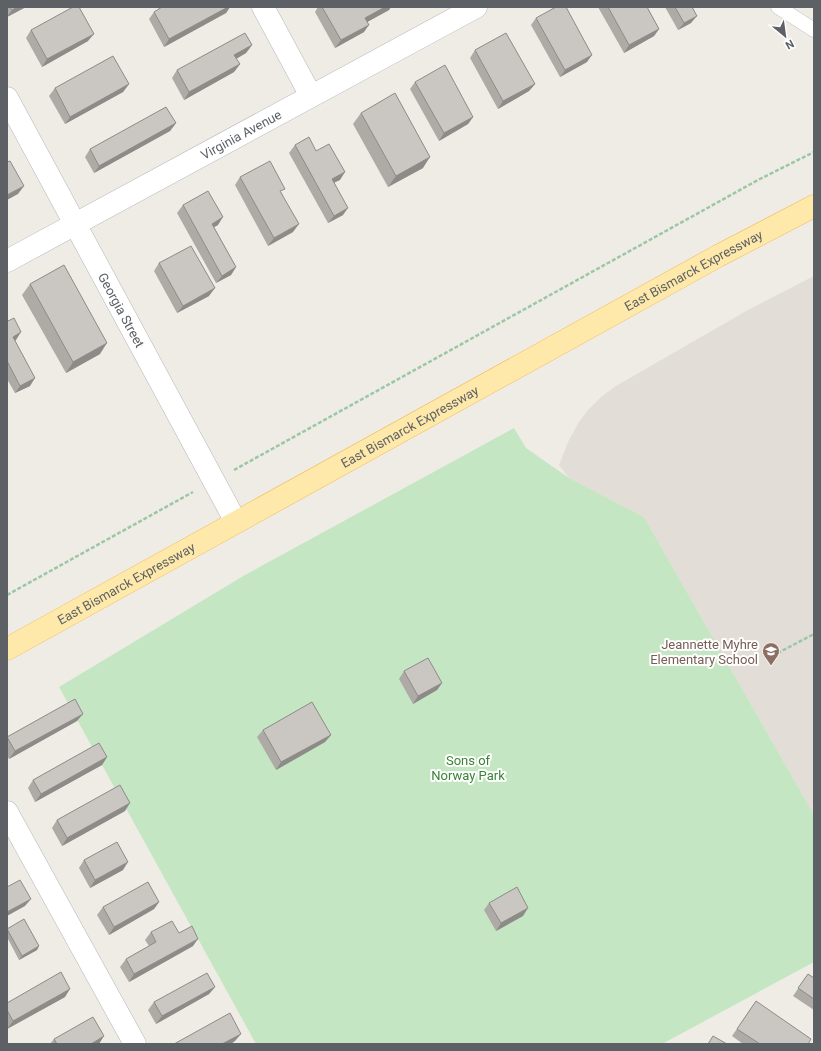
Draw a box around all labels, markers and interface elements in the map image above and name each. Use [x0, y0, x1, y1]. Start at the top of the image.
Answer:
north arrow [765, 16, 805, 56]
text: N [783, 37, 796, 52]
street label: Virginia Avenue [198, 106, 284, 162]
street label: East Bismarck Expressway [622, 227, 765, 314]
street label: Georgia Street [95, 270, 148, 350]
street label: East Bismarck Expressway [338, 382, 481, 470]
street label: East Bismarck Expressway [55, 539, 197, 627]
place label: Jeannette Myhre Elementary School [650, 637, 758, 667]
school or university icon: Jeannette Myhre Elementary School [761, 641, 781, 666]
park label: Sons of Norway Park [431, 753, 505, 783]

